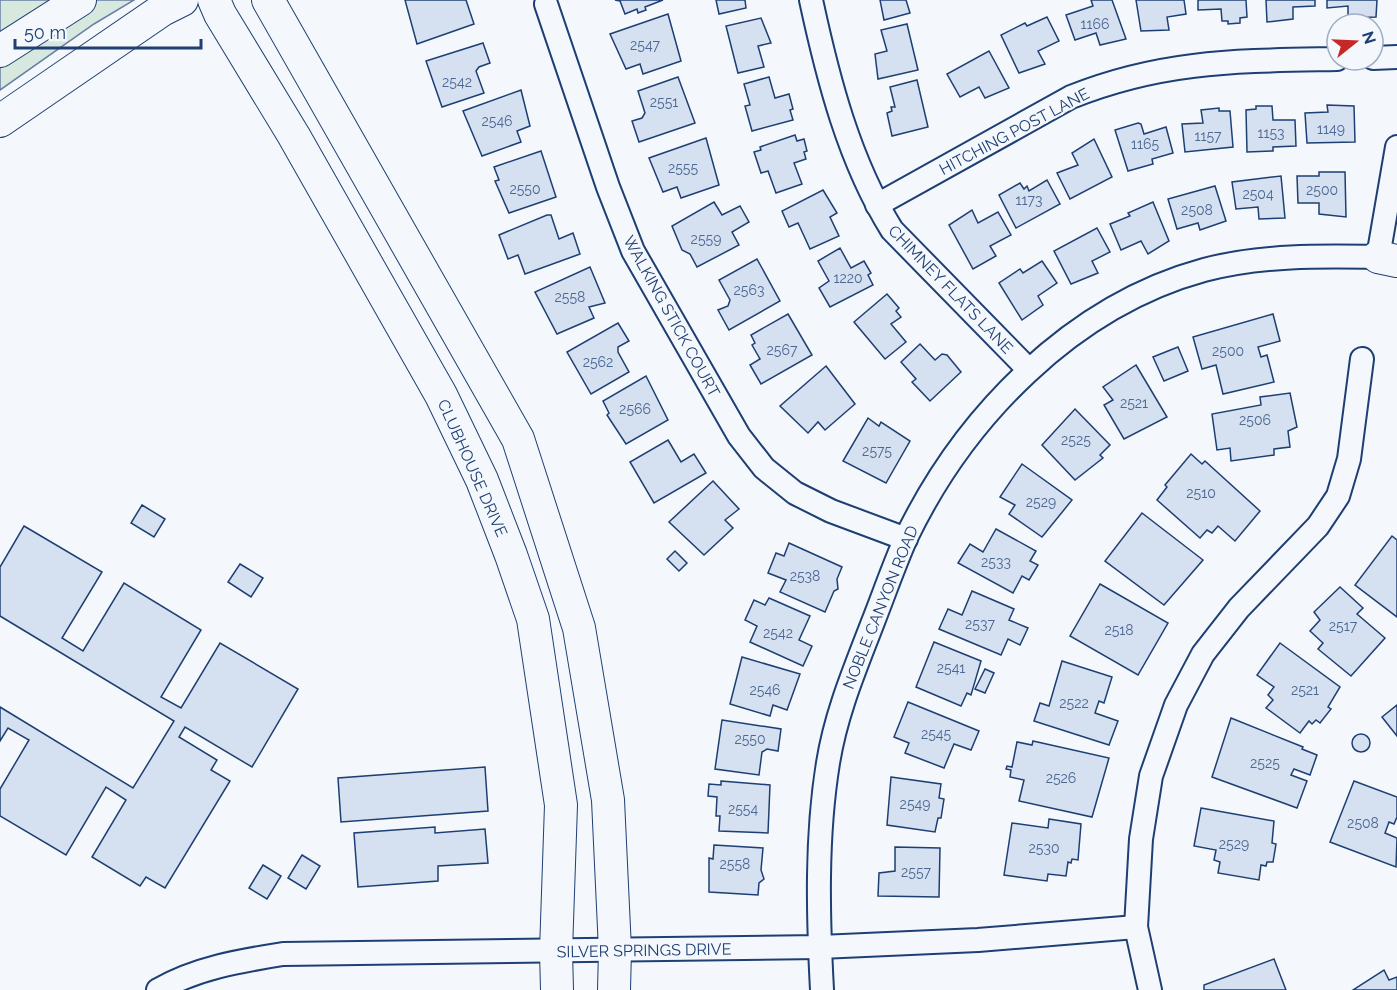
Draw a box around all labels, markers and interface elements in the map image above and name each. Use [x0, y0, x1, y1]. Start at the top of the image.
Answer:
scale bar [15, 12, 201, 50]
north arrow [1325, 12, 1385, 72]
house number: 1166 [1081, 16, 1109, 32]
text: 50 m [24, 22, 66, 43]
text: N [1358, 29, 1380, 46]
house number: 2547 [630, 37, 660, 53]
house number: 2542 [442, 74, 472, 90]
street label: HITCHING POST LANE [936, 84, 1093, 179]
house number: 2551 [650, 94, 678, 110]
house number: 2546 [481, 113, 513, 129]
house number: 1149 [1317, 121, 1345, 137]
house number: 1153 [1257, 125, 1285, 141]
house number: 1157 [1194, 128, 1222, 144]
house number: 1165 [1131, 136, 1159, 152]
house number: 2555 [668, 160, 698, 176]
house number: 2550 [509, 181, 541, 197]
house number: 2500 [1306, 182, 1338, 198]
house number: 2504 [1242, 186, 1274, 202]
house number: 1173 [1016, 192, 1042, 208]
house number: 2508 [1181, 202, 1213, 218]
street label: CHIMNEY FLATS LANE [884, 221, 1017, 358]
house number: 2559 [691, 231, 721, 247]
street label: WALKING STICK COURT [619, 232, 724, 401]
house number: 1220 [833, 270, 863, 286]
house number: 2563 [734, 282, 764, 298]
house number: 2558 [555, 289, 585, 305]
house number: 2567 [767, 342, 798, 358]
house number: 2500 [1212, 343, 1244, 359]
house number: 2562 [583, 354, 613, 370]
house number: 2521 [1120, 395, 1148, 411]
street label: CLUBHOUSE DRIVE [434, 397, 512, 540]
house number: 2566 [619, 401, 651, 417]
house number: 2506 [1239, 412, 1271, 428]
house number: 2525 [1061, 432, 1091, 448]
house number: 2575 [862, 443, 892, 459]
house number: 2510 [1186, 485, 1216, 501]
house number: 2529 [1026, 494, 1056, 510]
street label: NOBLE CANYON ROAD [839, 523, 922, 692]
house number: 2533 [981, 554, 1011, 570]
house number: 2538 [790, 568, 820, 584]
house number: 2537 [965, 616, 995, 632]
house number: 2517 [1329, 618, 1358, 634]
house number: 2518 [1104, 622, 1134, 638]
house number: 2542 [763, 625, 793, 641]
house number: 2541 [937, 660, 965, 676]
house number: 2546 [749, 682, 781, 698]
house number: 2521 [1291, 682, 1319, 698]
house number: 2522 [1059, 695, 1089, 711]
house number: 2545 [921, 726, 951, 742]
house number: 2550 [734, 731, 766, 747]
house number: 2525 [1250, 755, 1280, 771]
house number: 2526 [1046, 770, 1076, 786]
house number: 2549 [900, 796, 930, 812]
house number: 2554 [728, 801, 758, 817]
house number: 2508 [1347, 815, 1379, 831]
house number: 2529 [1219, 836, 1249, 852]
house number: 2530 [1029, 840, 1059, 856]
house number: 2558 [720, 856, 750, 872]
house number: 2557 [901, 864, 932, 880]
street label: SILVER SPRINGS DRIVE [557, 939, 732, 962]

